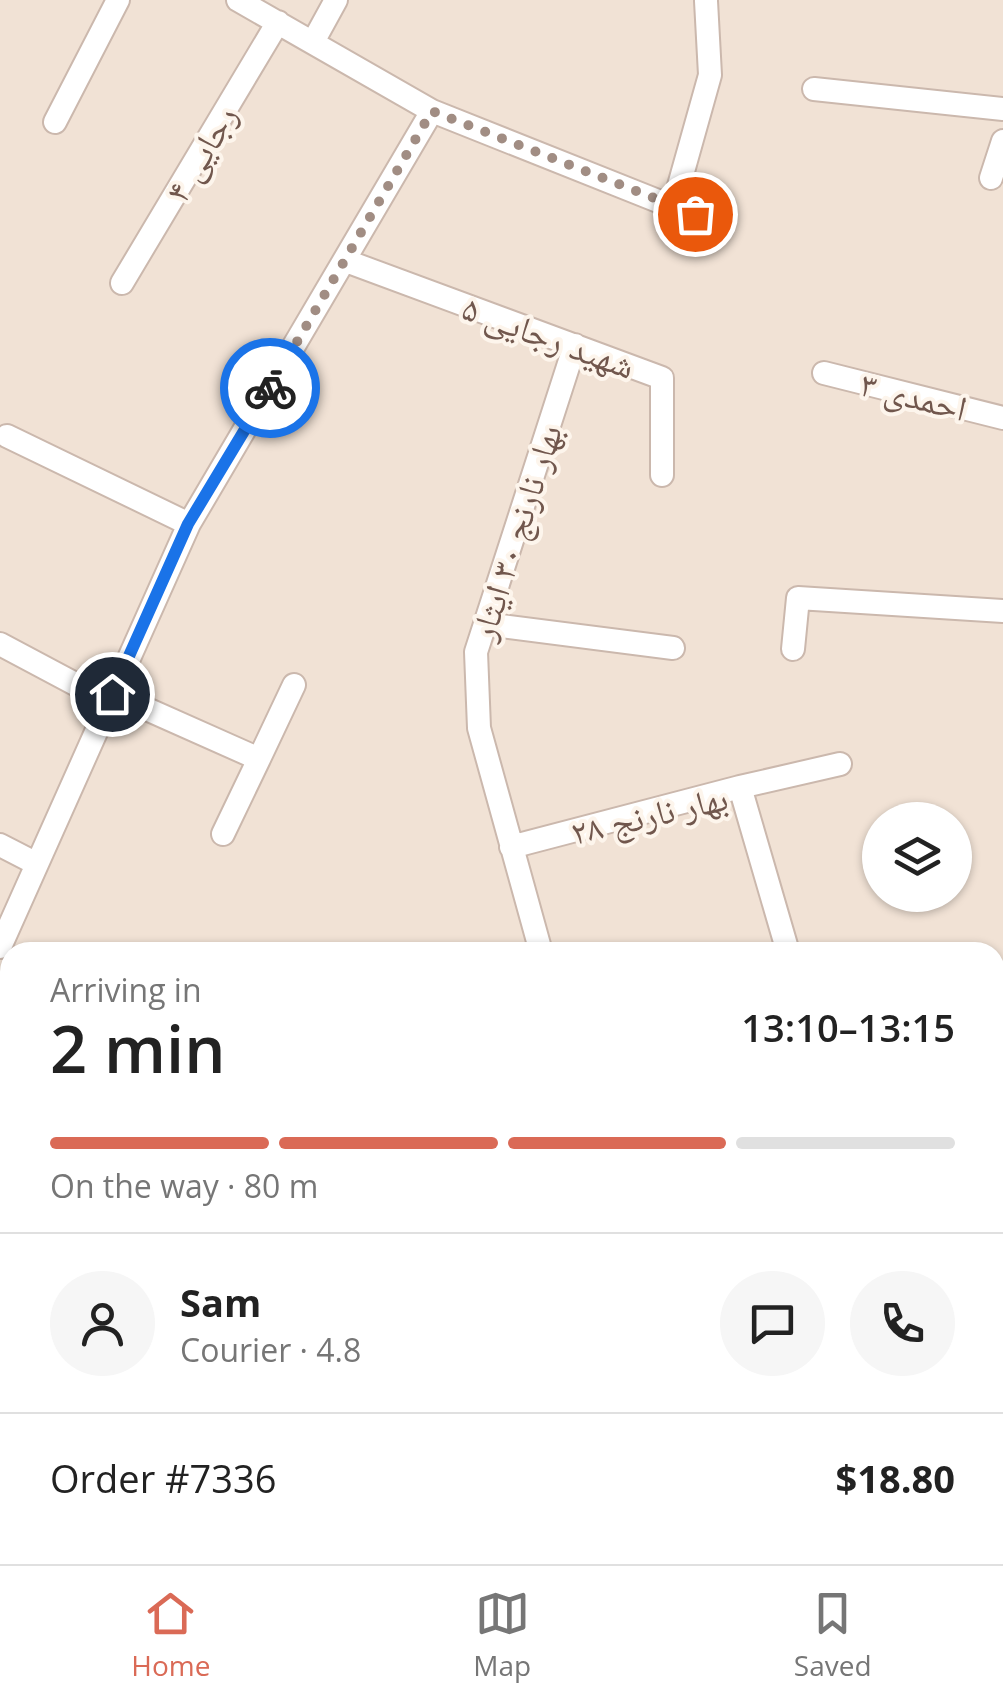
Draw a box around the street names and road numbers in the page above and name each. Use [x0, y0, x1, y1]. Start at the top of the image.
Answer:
street label: رجایی ۴ [153, 96, 247, 210]
street label: شهید رجایی ۵ [456, 283, 642, 389]
street label: احمدی ۳ [856, 359, 972, 431]
street label: بهار نارنج ۳۰ ایثار [458, 418, 572, 647]
street label: بهار نارنج ۲۸ [566, 773, 732, 855]

